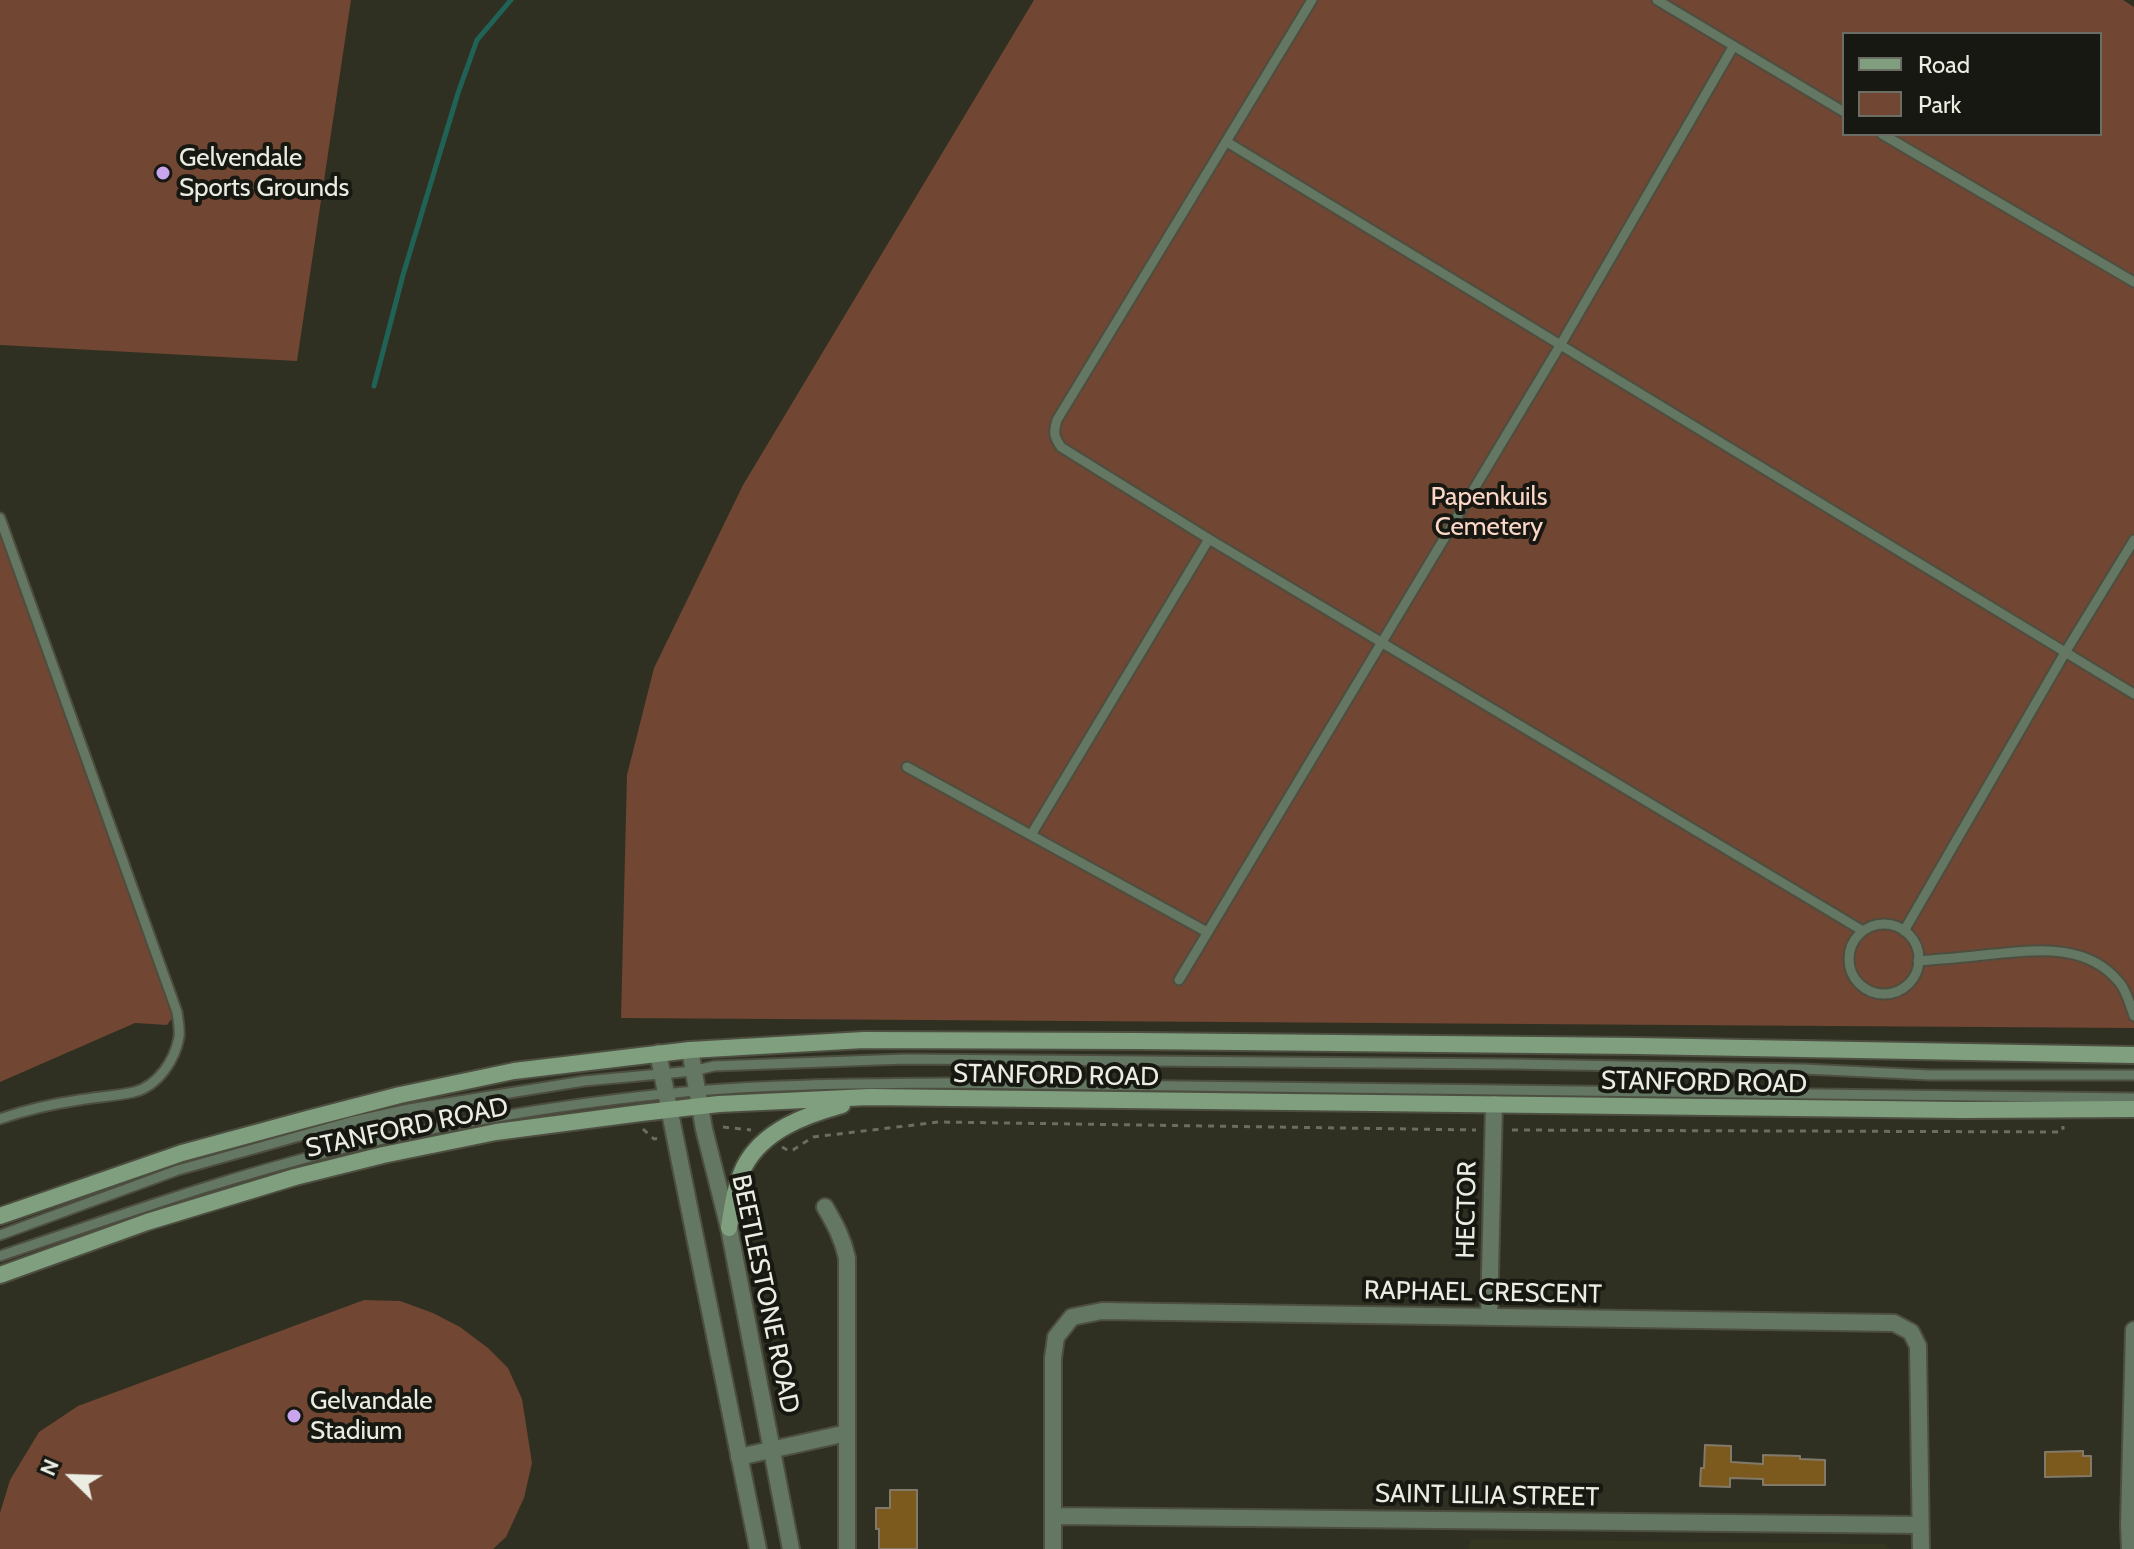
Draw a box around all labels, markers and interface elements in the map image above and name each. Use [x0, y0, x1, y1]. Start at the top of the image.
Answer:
legend [1842, 32, 2102, 136]
text: Road [1918, 50, 1970, 79]
text: Park [1918, 90, 1961, 119]
place label: Gelvendale Sports Grounds [179, 142, 349, 204]
marker: Gelvendale Sports Grounds [154, 164, 172, 182]
park label: Papenkuils Cemetery [1431, 481, 1547, 542]
street label: STANFORD ROAD [953, 1059, 1159, 1093]
street label: STANFORD ROAD [1601, 1066, 1807, 1100]
street label: STANFORD ROAD [303, 1091, 511, 1165]
street label: HECTOR [1451, 1161, 1483, 1259]
street label: BEETLESTONE ROAD [724, 1172, 806, 1416]
street label: RAPHAEL CRESCENT [1364, 1275, 1602, 1311]
place label: Gelvandale Stadium [310, 1385, 432, 1446]
marker: Gelvandale Stadium [285, 1407, 303, 1425]
north arrow [32, 1437, 112, 1517]
text: N [34, 1455, 65, 1480]
street label: SAINT LILIA STREET [1375, 1478, 1599, 1514]

